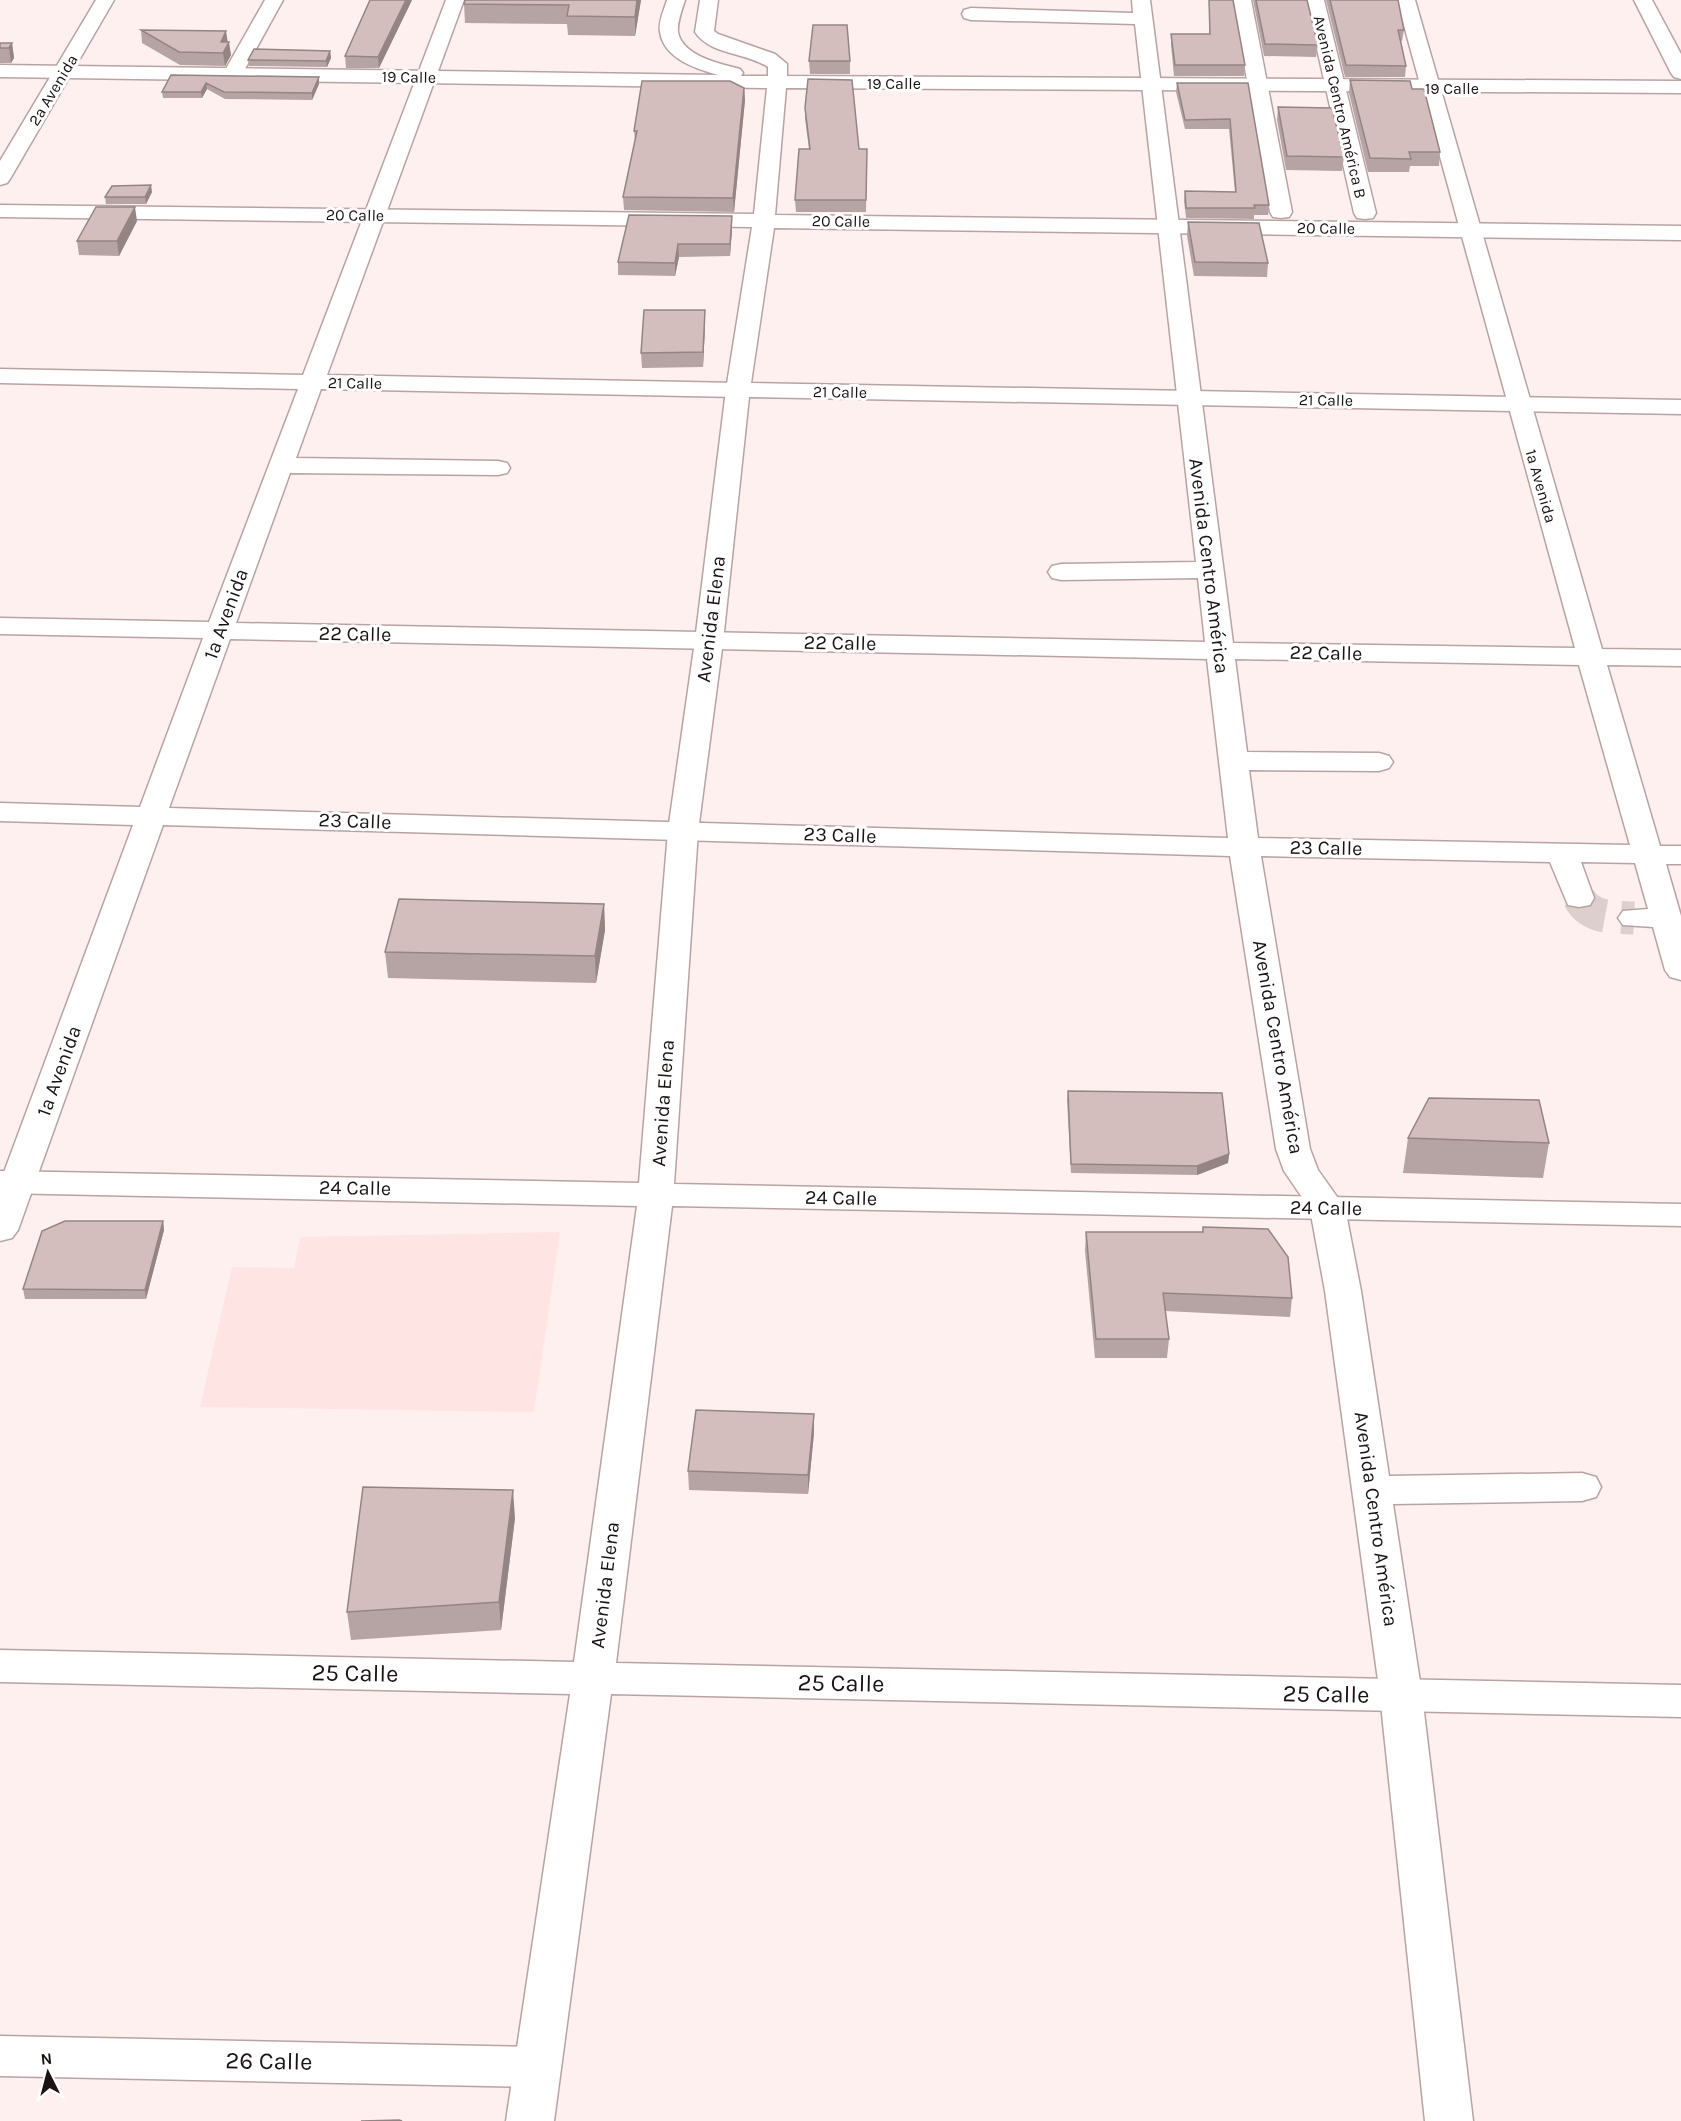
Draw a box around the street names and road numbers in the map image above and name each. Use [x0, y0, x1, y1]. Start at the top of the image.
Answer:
street label: Avenida Centro América B [1310, 14, 1370, 200]
street label: 2a Avenida [24, 51, 82, 129]
street label: 19 Calle [382, 67, 436, 87]
street label: 19 Calle [867, 74, 921, 93]
street label: 19 Calle [1425, 79, 1479, 98]
street label: 20 Calle [326, 205, 384, 225]
street label: 20 Calle [812, 211, 870, 231]
street label: 20 Calle [1297, 218, 1355, 238]
street label: 21 Calle [328, 373, 382, 393]
street label: 21 Calle [813, 382, 867, 402]
street label: 21 Calle [1299, 390, 1353, 410]
street label: 1a Avenida [1521, 447, 1561, 525]
street label: Avenida Centro América [1184, 457, 1234, 675]
street label: Avenida Elena [692, 554, 730, 684]
street label: 1a Avenida [199, 566, 253, 662]
street label: 22 Calle [318, 622, 392, 646]
street label: 22 Calle [803, 631, 877, 655]
street label: 22 Calle [1289, 641, 1363, 665]
street label: 23 Calle [318, 808, 392, 834]
street label: 23 Calle [803, 822, 877, 848]
street label: 23 Calle [1289, 836, 1363, 860]
street label: Avenida Centro América [1248, 938, 1308, 1156]
street label: 1a Avenida [32, 1023, 86, 1119]
street label: Avenida Elena [647, 1039, 679, 1167]
street label: 24 Calle [319, 1176, 391, 1200]
street label: 24 Calle [805, 1186, 877, 1210]
street label: 24 Calle [1290, 1196, 1362, 1220]
street label: Avenida Centro América [1350, 1410, 1402, 1628]
street label: Avenida Elena [586, 1520, 624, 1650]
street label: 25 Calle [311, 1658, 399, 1688]
street label: 25 Calle [797, 1668, 885, 1698]
street label: 25 Calle [1282, 1679, 1370, 1709]
street label: 26 Calle [225, 2046, 313, 2076]

